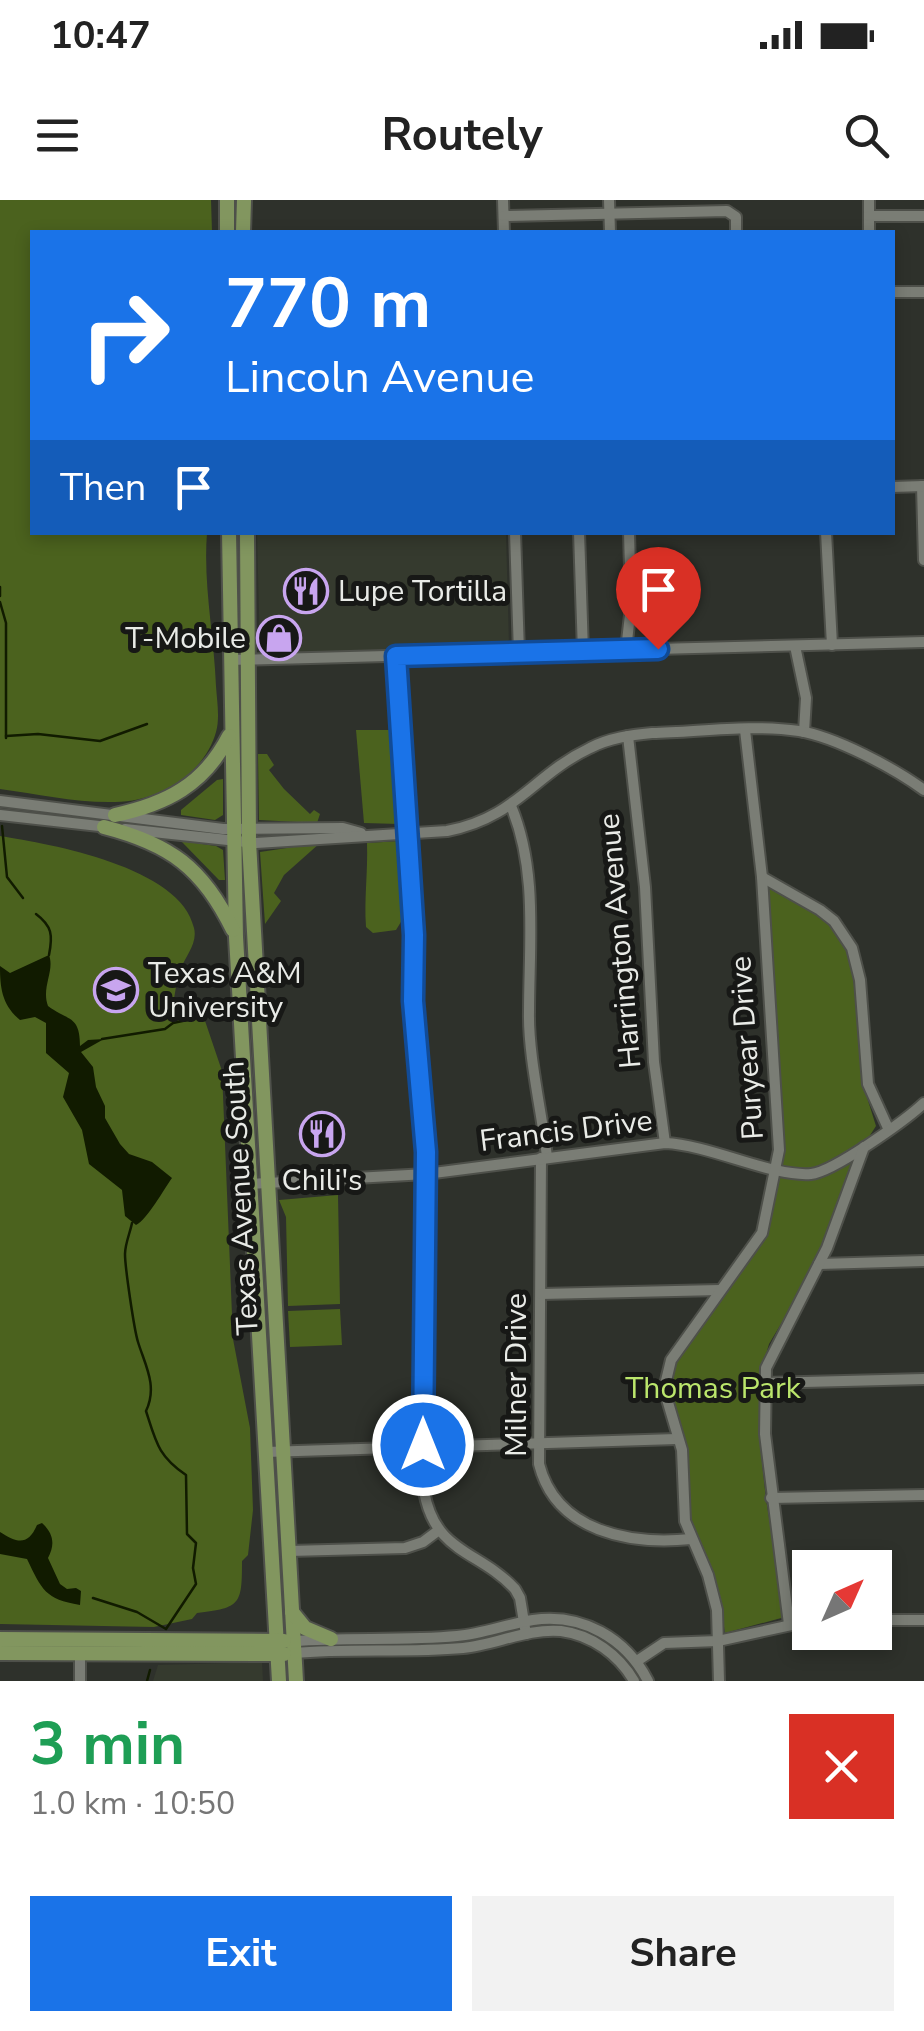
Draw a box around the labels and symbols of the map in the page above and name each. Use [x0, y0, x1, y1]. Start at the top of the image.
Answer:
pin [616, 547, 701, 650]
restaurant icon: Lupe Tortilla [283, 568, 329, 614]
place label: Lupe Tortilla [338, 571, 507, 612]
shop icon: T-Mobile [256, 615, 302, 661]
place label: T-Mobile [125, 618, 246, 659]
street label: Harrington Avenue [588, 812, 652, 1070]
place label: Texas A&M University [148, 953, 302, 1028]
street label: Puryear Drive [720, 955, 774, 1141]
school or university icon: Texas A&M University [93, 967, 139, 1013]
street label: Texas Avenue South [213, 1060, 269, 1336]
street label: Francis Drive [477, 1100, 655, 1162]
restaurant icon: Chili's [299, 1111, 345, 1157]
place label: Chili's [281, 1160, 363, 1201]
street label: Milner Drive [496, 1293, 537, 1457]
park label: Thomas Park [625, 1368, 802, 1409]
position arrow [371, 1393, 475, 1497]
north arrow [792, 1550, 892, 1650]

